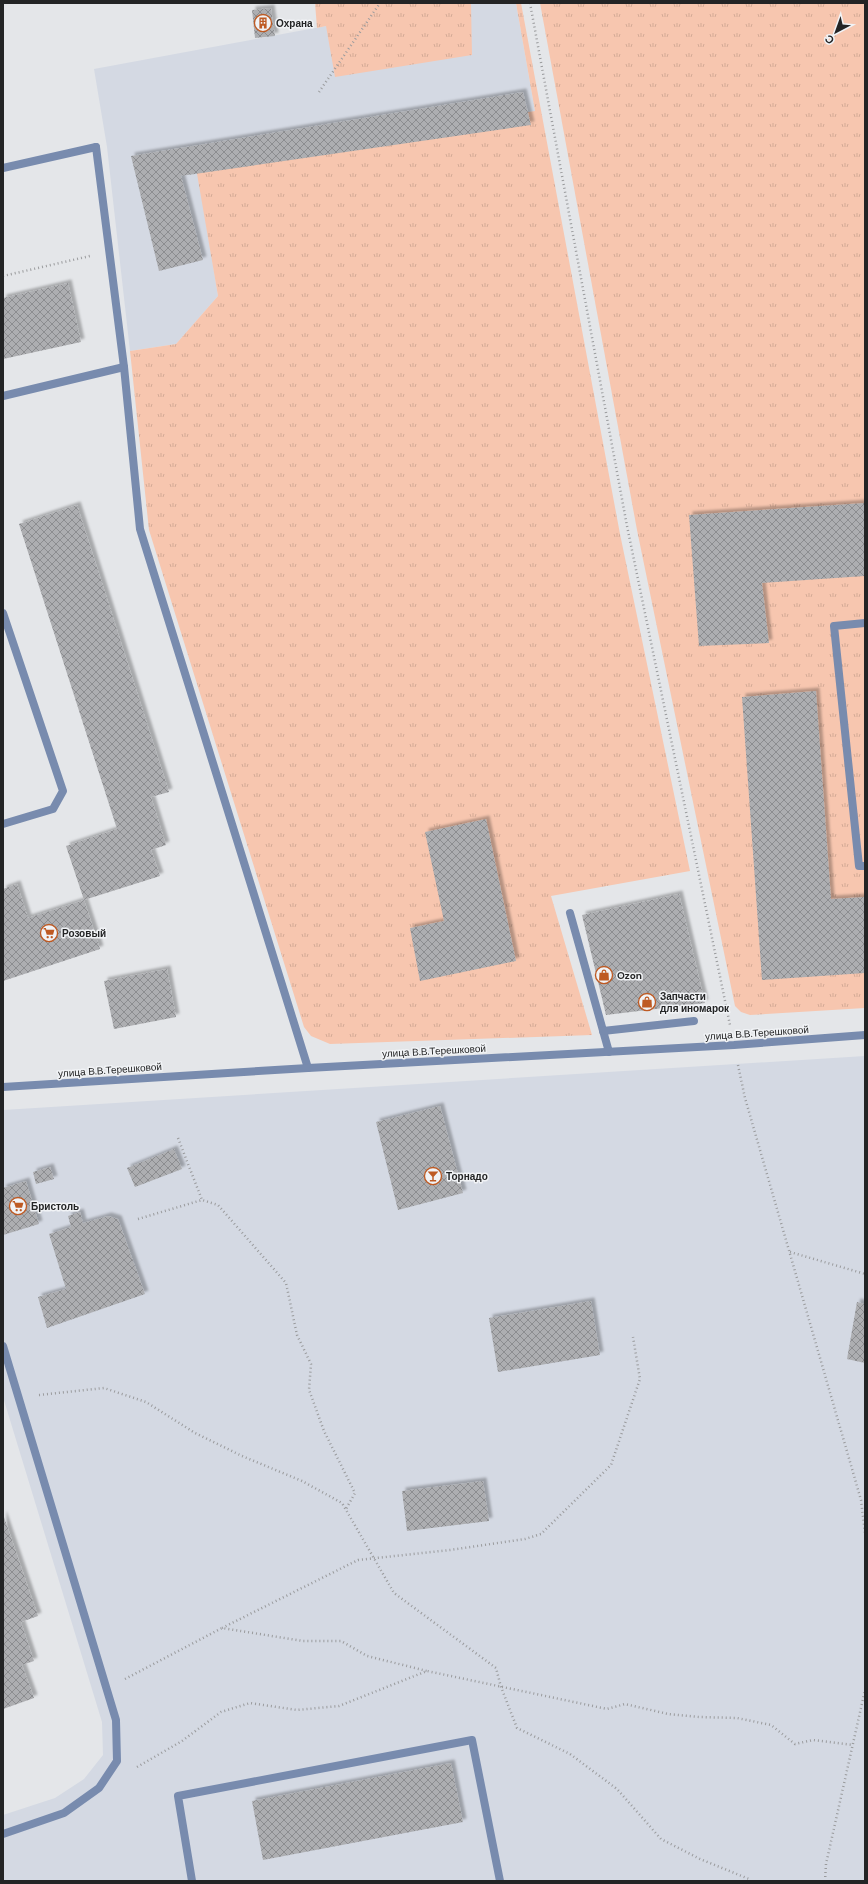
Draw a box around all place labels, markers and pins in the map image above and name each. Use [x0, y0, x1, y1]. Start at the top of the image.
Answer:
building icon: Охрана [253, 13, 273, 33]
place label: Охрана [276, 17, 313, 30]
supermarket icon: Розовый [39, 923, 59, 943]
place label: Розовый [62, 927, 106, 940]
shop icon: Ozon [594, 965, 614, 985]
place label: Ozon [617, 969, 642, 982]
place label: Запчасти для иномарок [660, 990, 730, 1015]
shop icon: Запчасти для иномарок [637, 992, 657, 1012]
bar icon: Торнадо [423, 1166, 443, 1186]
place label: Торнадо [446, 1170, 488, 1183]
supermarket icon: Бристоль [8, 1196, 28, 1216]
place label: Бристоль [31, 1200, 79, 1213]

